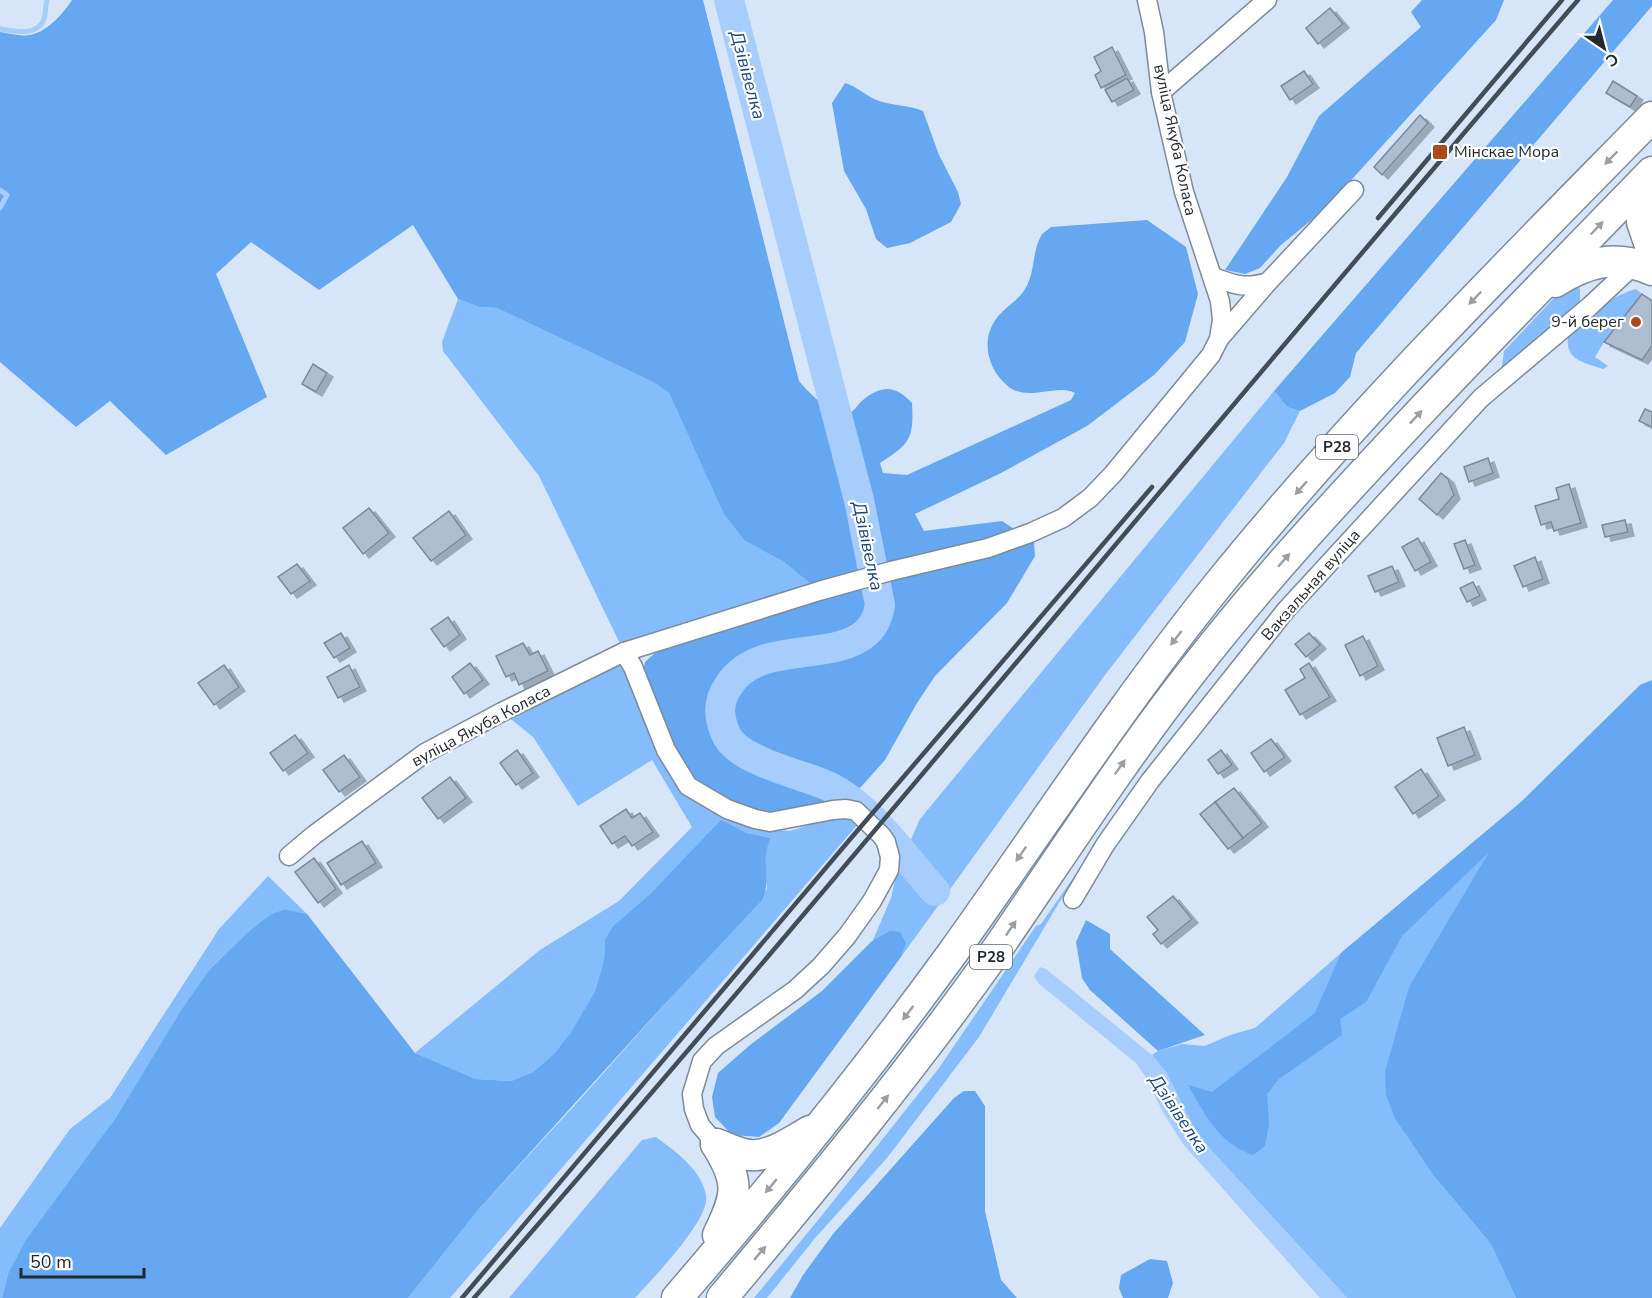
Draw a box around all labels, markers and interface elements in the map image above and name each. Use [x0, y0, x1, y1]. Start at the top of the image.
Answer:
north arrow [1574, 18, 1634, 78]
water label: Дзівівелка [724, 27, 771, 122]
text: С [1601, 47, 1623, 72]
street label: вуліца Якуба Коласа [1148, 62, 1202, 218]
place label: Мінскае Мора [1454, 141, 1559, 163]
marker: Мінскае Мора [1431, 143, 1449, 161]
one-way arrow [1604, 151, 1618, 166]
one-way arrow [1590, 221, 1604, 236]
one-way arrow [1468, 290, 1482, 304]
place label: 9-й берег [1551, 311, 1624, 333]
marker: 9-й берег [1629, 315, 1643, 329]
one-way arrow [1409, 410, 1423, 424]
road number: Р28 [1316, 435, 1358, 459]
one-way arrow [1295, 480, 1308, 495]
water label: Дзівівелка [847, 498, 889, 593]
street label: Вакзальная вуліца [1256, 525, 1366, 645]
one-way arrow [1277, 553, 1290, 568]
one-way arrow [1170, 630, 1183, 646]
street label: вуліца Якуба Коласа [408, 680, 554, 772]
one-way arrow [1114, 759, 1126, 775]
one-way arrow [1015, 845, 1027, 861]
one-way arrow [1005, 920, 1016, 936]
road number: Р28 [970, 945, 1012, 969]
one-way arrow [902, 1005, 914, 1020]
water label: Дзівівелка [1143, 1069, 1214, 1158]
one-way arrow [877, 1095, 889, 1110]
one-way arrow [765, 1178, 778, 1193]
scale bar [21, 1241, 144, 1279]
one-way arrow [753, 1245, 766, 1261]
text: 50 m [30, 1250, 72, 1274]

